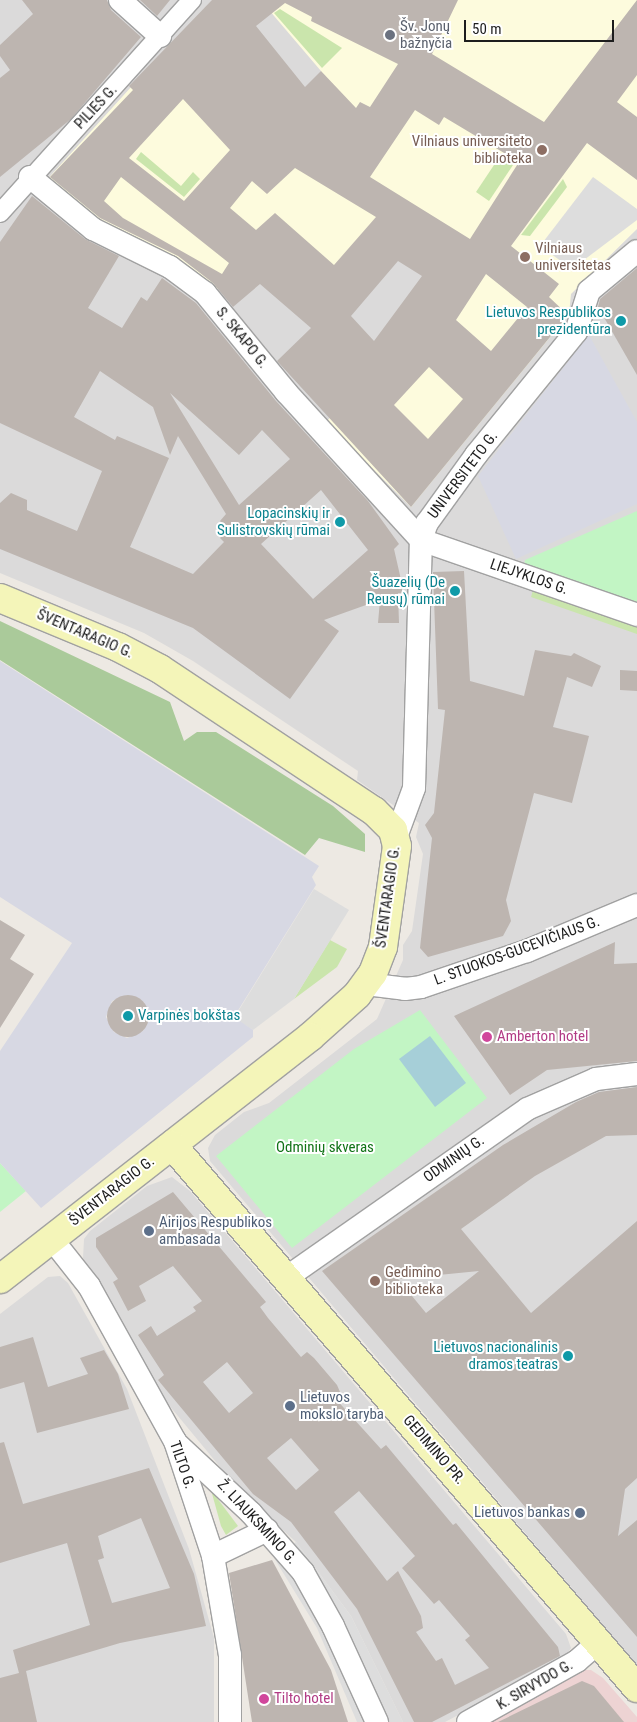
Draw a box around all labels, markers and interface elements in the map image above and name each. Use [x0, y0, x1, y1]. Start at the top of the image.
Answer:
scale bar [467, 10, 617, 42]
place label: Šv. Jonų bažnyčia [400, 17, 452, 52]
text: 50 m [472, 20, 502, 38]
marker: Šv. Jonų bažnyčia [384, 29, 396, 41]
street label: PILIES G. [71, 81, 121, 133]
place label: Vilniaus universiteto biblioteka [412, 132, 532, 167]
marker: Vilniaus universiteto biblioteka [536, 144, 548, 156]
place label: Vilniaus universitetas [535, 239, 611, 274]
marker: Vilniaus universitetas [519, 251, 531, 263]
place label: Lietuvos Respublikos prezidentūra [486, 303, 611, 338]
street label: S. SKAPO G. [212, 304, 272, 372]
marker: Lietuvos Respublikos prezidentūra [615, 315, 627, 327]
street label: UNIVERSITETO G. [424, 428, 502, 522]
place label: Lopacinskių ir Sulistrovskių rūmai [217, 504, 330, 539]
marker: Lopacinskių ir Sulistrovskių rūmai [334, 516, 346, 528]
street label: LIEJYKLOS G. [488, 555, 570, 599]
place label: Šuazelių (De Reusų) rūmai [367, 573, 445, 608]
marker: Šuazelių (De Reusų) rūmai [449, 585, 461, 597]
street label: ŠVENTARAGIO G. [34, 606, 136, 662]
street label: ŠVENTARAGIO G. [372, 845, 404, 949]
street label: L. STUOKOS-GUCEVIČIAUS G. [432, 913, 602, 989]
place label: Varpinės bokštas [138, 1007, 240, 1025]
marker: Varpinės bokštas [122, 1010, 134, 1022]
place label: Amberton hotel [497, 1028, 589, 1046]
marker: Amberton hotel [481, 1031, 493, 1043]
street label: ODMINIŲ G. [420, 1131, 488, 1187]
park label: Odminių skveras [276, 1139, 374, 1157]
street label: ŠVENTARAGIO G. [66, 1152, 158, 1230]
place label: Airijos Respublikos ambasada [159, 1213, 272, 1248]
marker: Airijos Respublikos ambasada [143, 1225, 155, 1237]
place label: Gedimino biblioteka [385, 1263, 443, 1298]
marker: Gedimino biblioteka [369, 1275, 381, 1287]
place label: Lietuvos nacionalinis dramos teatras [433, 1338, 558, 1373]
marker: Lietuvos nacionalinis dramos teatras [562, 1350, 574, 1362]
place label: Lietuvos mokslo taryba [300, 1388, 384, 1423]
marker: Lietuvos mokslo taryba [284, 1400, 296, 1412]
street label: GEDIMINO PR. [399, 1412, 469, 1488]
street label: TILTO G. [165, 1439, 199, 1491]
street label: Ž. LIAUKSMINO G. [213, 1476, 301, 1568]
place label: Lietuvos bankas [474, 1504, 570, 1522]
marker: Lietuvos bankas [574, 1507, 586, 1519]
street label: K. SIRVYDO G. [494, 1656, 576, 1714]
place label: Tilto hotel [274, 1690, 334, 1708]
marker: Tilto hotel [258, 1693, 270, 1705]

